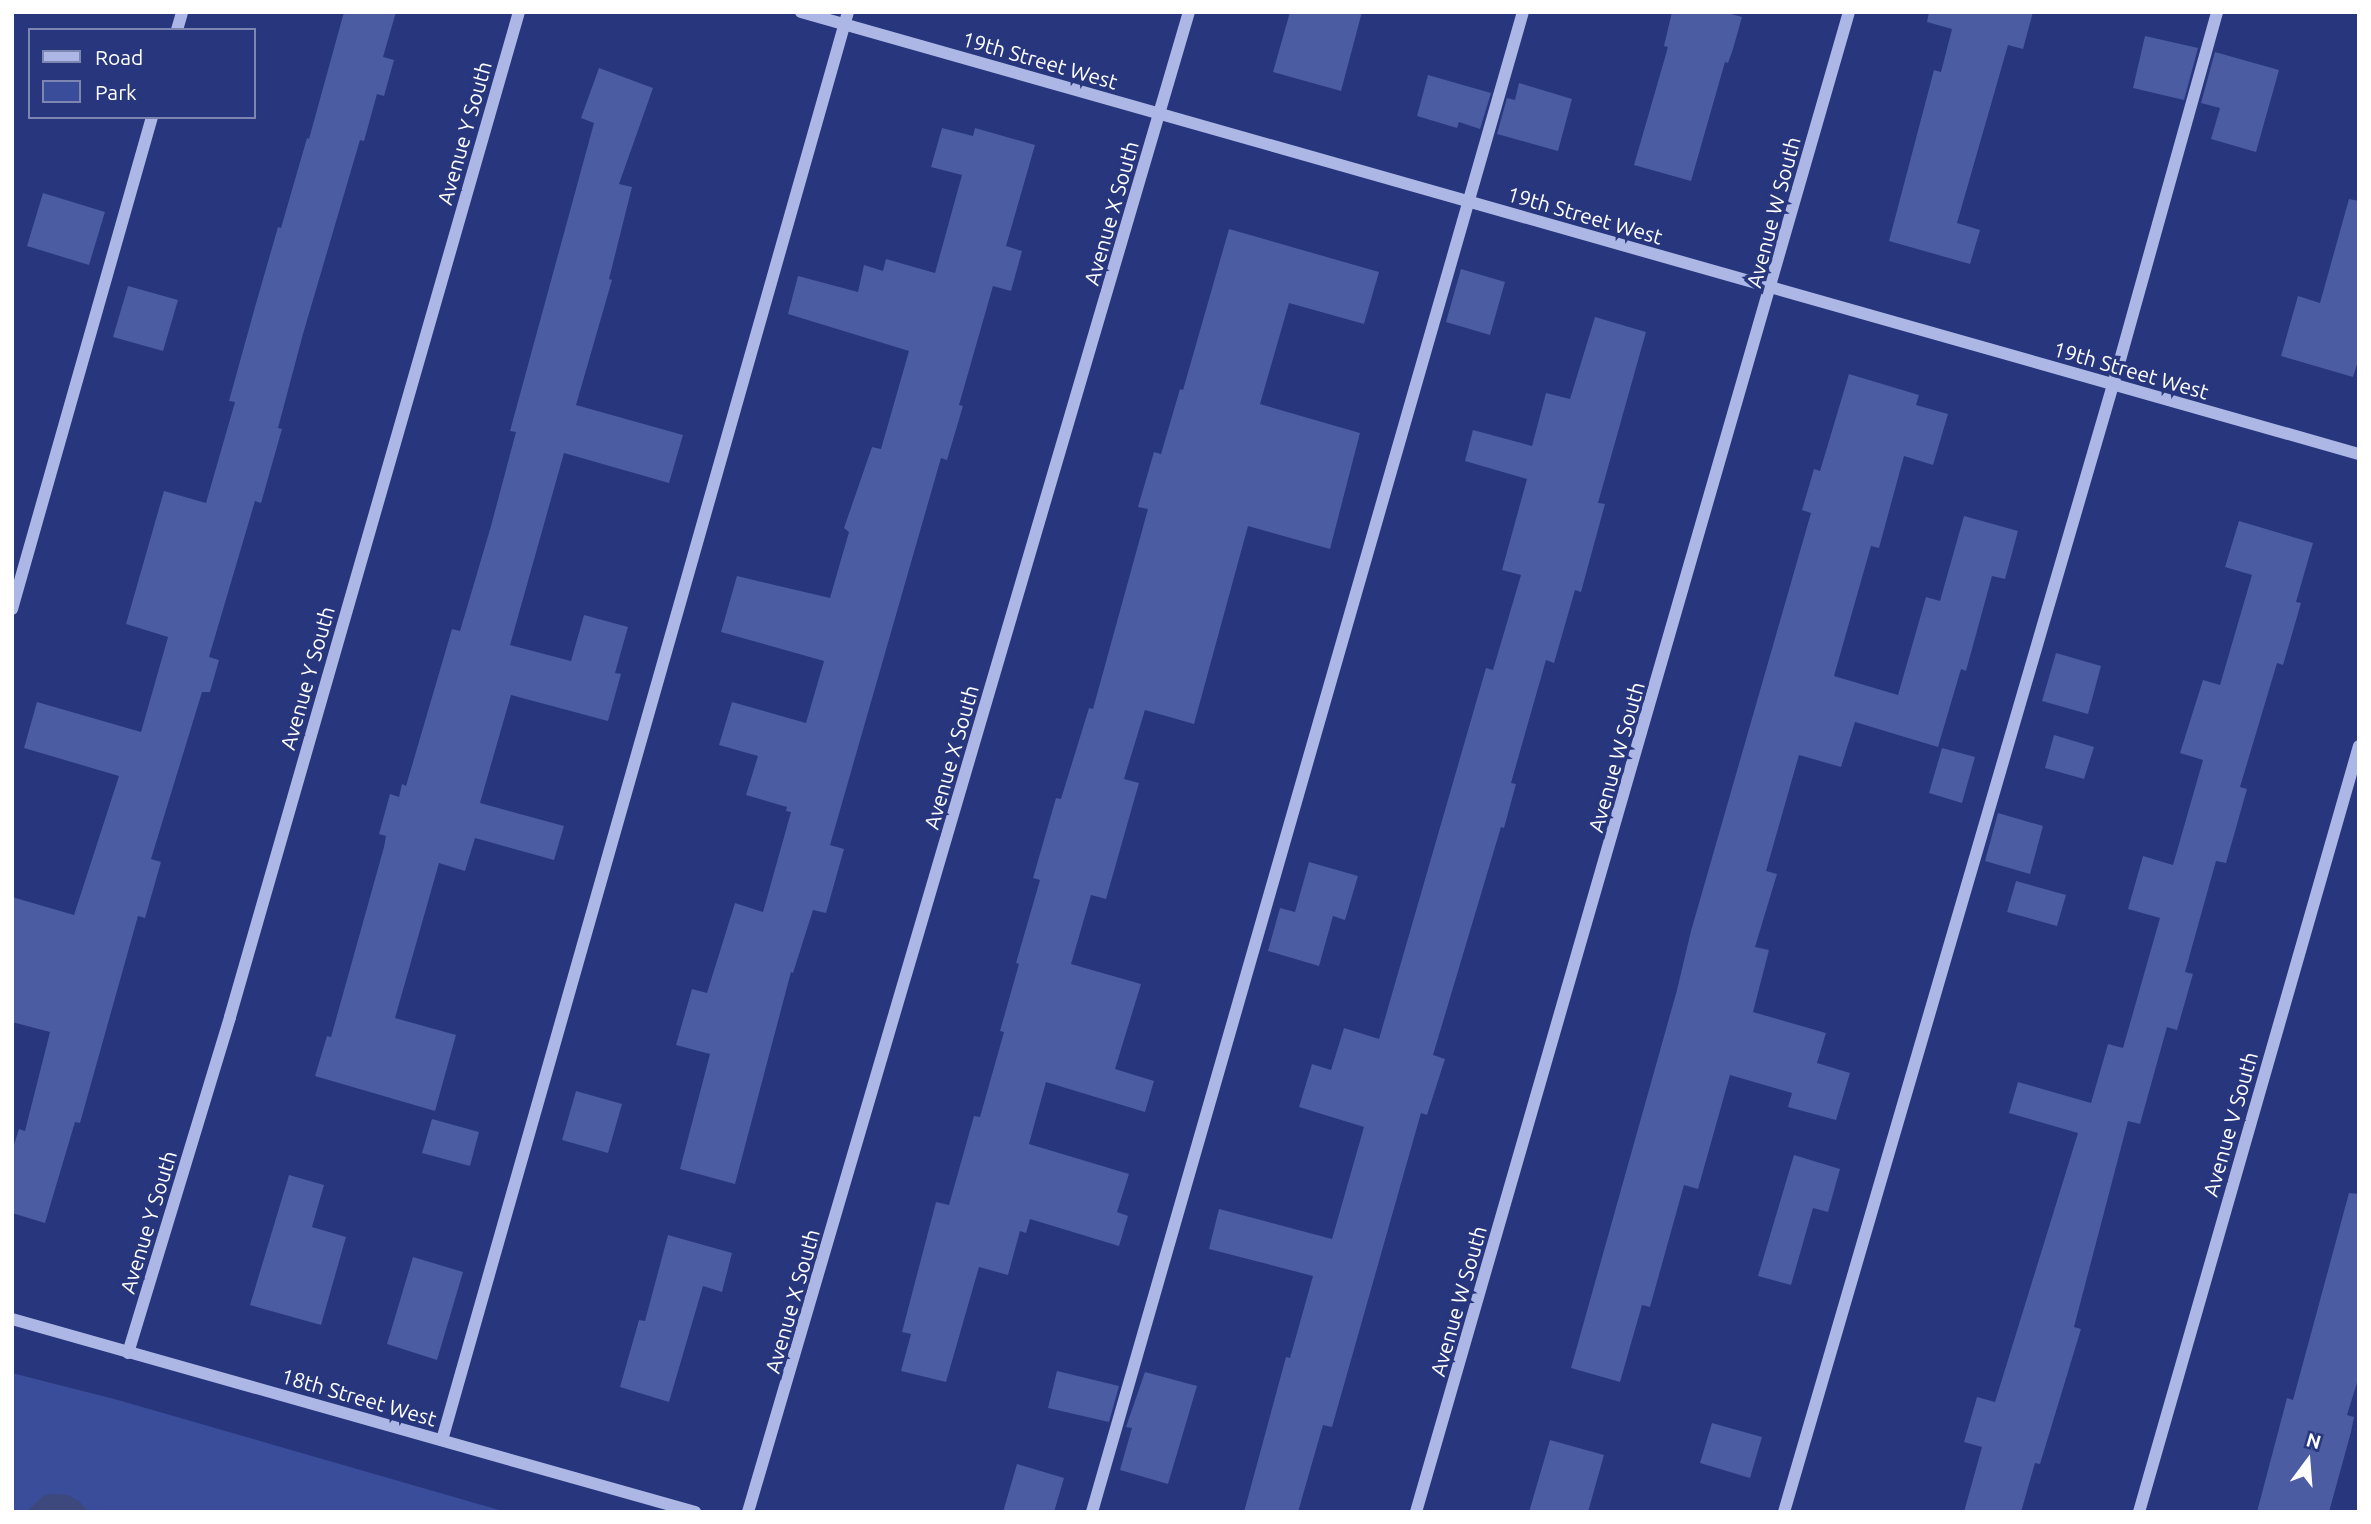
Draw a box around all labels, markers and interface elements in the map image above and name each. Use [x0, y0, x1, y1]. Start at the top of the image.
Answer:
street label: 19th Street West [960, 26, 1120, 94]
legend [28, 28, 256, 119]
text: Road [95, 45, 143, 69]
street label: Avenue Y South [431, 58, 497, 208]
text: Park [95, 80, 137, 104]
street label: Avenue W South [1741, 134, 1805, 290]
street label: Avenue X South [1078, 138, 1144, 288]
street label: 19th Street West [1505, 181, 1665, 249]
street label: 19th Street West [2051, 336, 2211, 404]
street label: Avenue Y South [274, 603, 340, 753]
street label: Avenue W South [1582, 679, 1650, 835]
street label: Avenue X South [918, 682, 984, 832]
street label: Avenue V South [2197, 1049, 2263, 1199]
street label: Avenue Y South [114, 1148, 182, 1296]
street label: Avenue W South [1424, 1223, 1492, 1379]
street label: Avenue X South [759, 1226, 825, 1376]
street label: 18th Street West [279, 1363, 439, 1431]
north arrow [2273, 1426, 2343, 1496]
text: N [2304, 1428, 2324, 1453]

